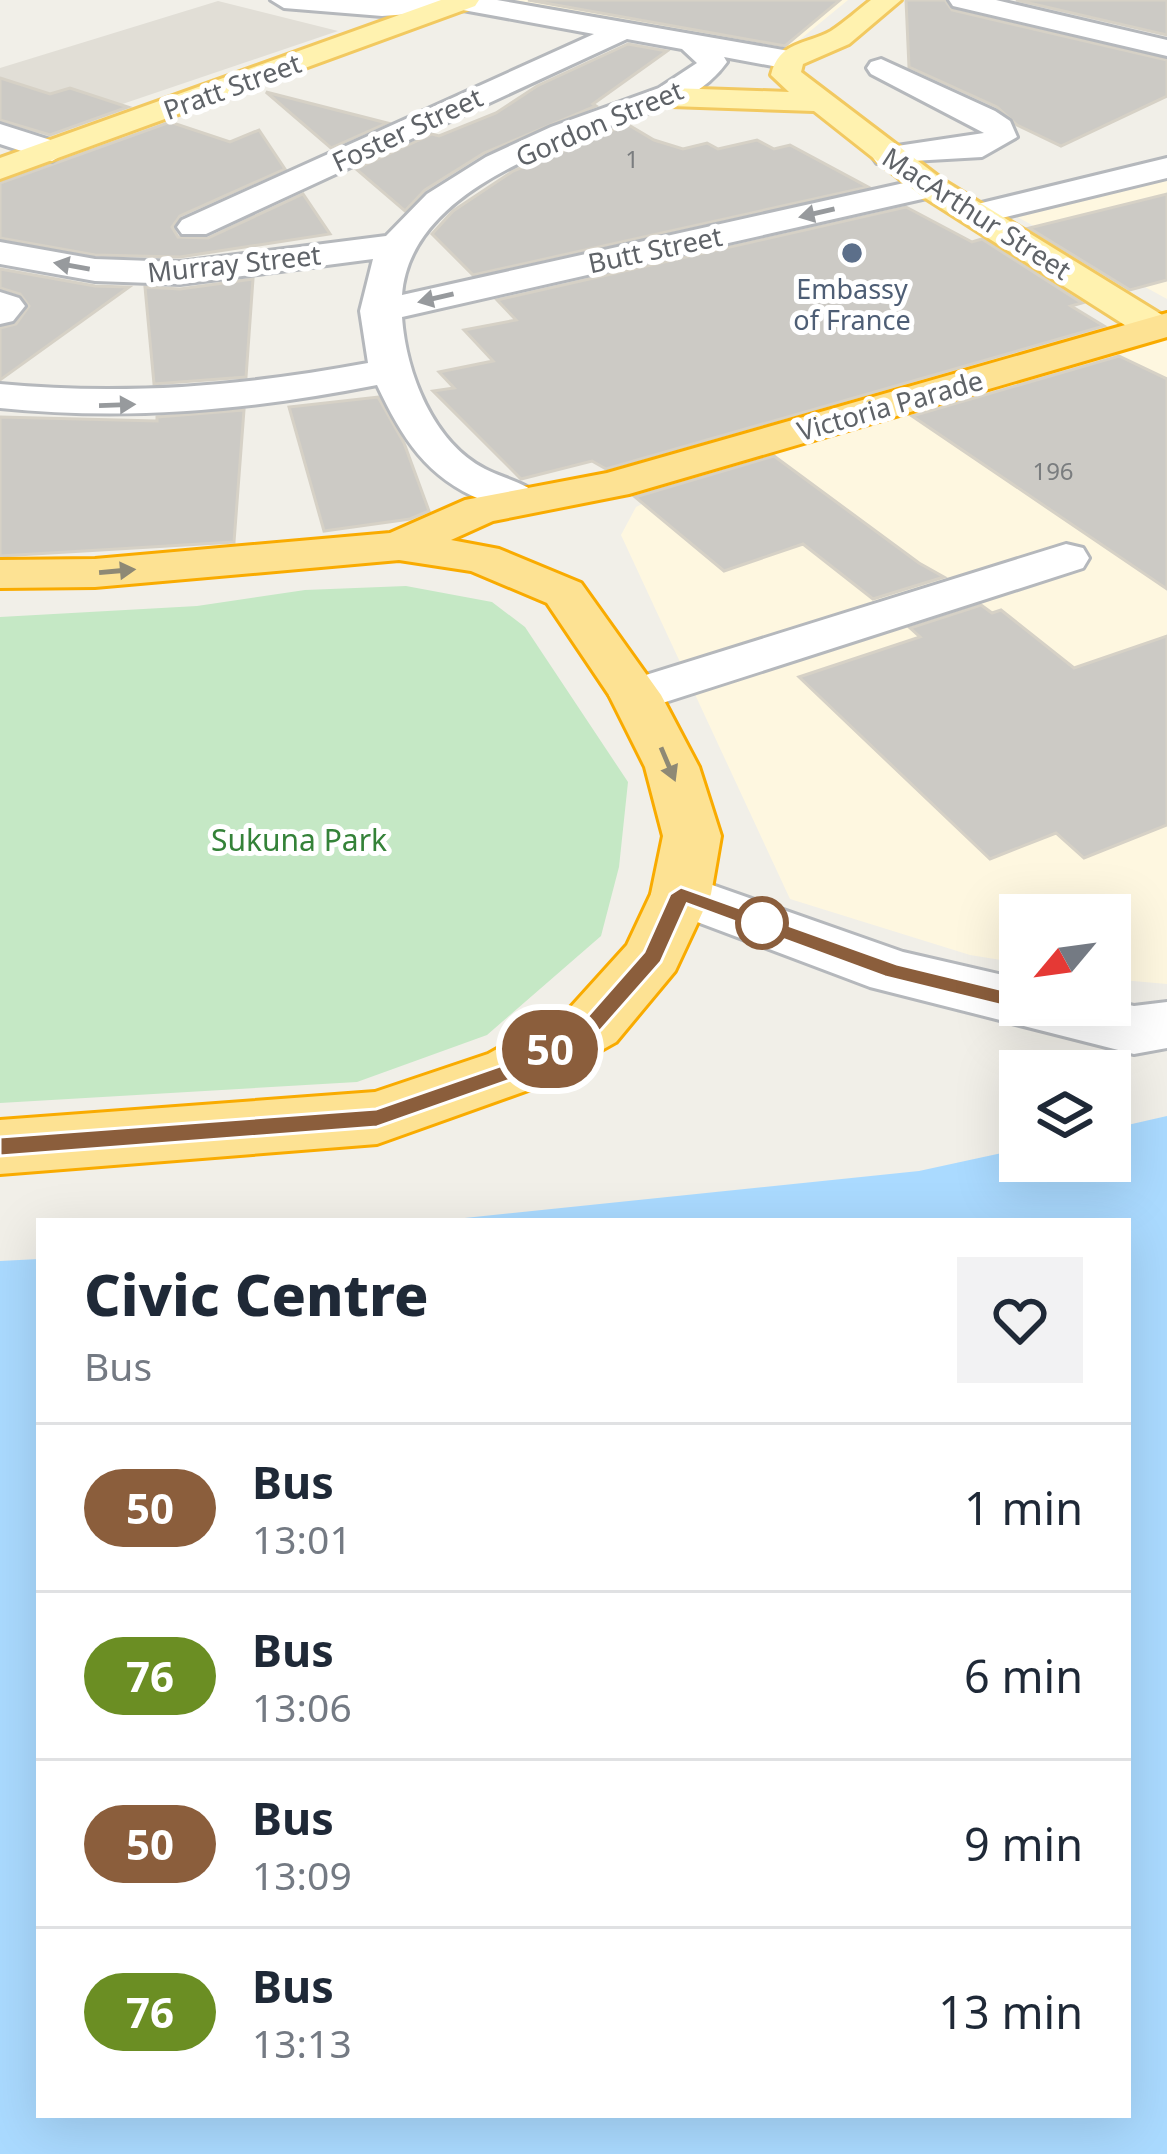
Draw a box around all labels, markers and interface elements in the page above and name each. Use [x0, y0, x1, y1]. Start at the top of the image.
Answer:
street label: Pratt Street [158, 44, 306, 128]
street label: Gordon Street [510, 71, 689, 175]
street label: Foster Street [326, 78, 488, 180]
street label: MacArthur Street [876, 138, 1079, 288]
house number: 1 [625, 142, 639, 175]
one-way arrow [797, 205, 835, 224]
street label: Butt Street [585, 217, 726, 281]
street label: Murray Street [145, 235, 323, 291]
marker: Embassy of France [839, 240, 865, 266]
one-way arrow [53, 257, 91, 275]
place label: Embassy of France [793, 270, 911, 338]
one-way arrow [417, 290, 455, 309]
street label: Victoria Parade [793, 361, 987, 449]
one-way arrow [99, 395, 137, 414]
house number: 196 [1032, 454, 1074, 487]
one-way arrow [99, 561, 136, 580]
one-way arrow [659, 747, 678, 783]
park label: Sukuna Park [211, 819, 387, 860]
north arrow [999, 894, 1131, 1026]
map controls [999, 894, 1131, 1182]
unlabelled marker [737, 898, 787, 948]
line badge: 50 [496, 1010, 604, 1088]
text: 50 [526, 1020, 574, 1077]
button: layers [999, 1050, 1131, 1182]
text: Civic Centre [84, 1255, 429, 1333]
button: heart [957, 1257, 1083, 1383]
text: Bus [84, 1339, 152, 1392]
text: Bus [252, 1451, 334, 1512]
text: 1 min [964, 1477, 1083, 1538]
text: 50 [126, 1479, 174, 1536]
text: 13:01 [252, 1512, 352, 1565]
text: Bus [252, 1619, 334, 1680]
text: 6 min [964, 1645, 1083, 1706]
text: 76 [126, 1647, 174, 1704]
text: 13:06 [252, 1680, 352, 1733]
text: Bus [252, 1787, 334, 1848]
text: 9 min [964, 1813, 1083, 1874]
text: 50 [126, 1815, 174, 1872]
text: 13:09 [252, 1848, 352, 1901]
text: Bus [252, 1955, 334, 2016]
text: 13 min [938, 1981, 1083, 2042]
text: 76 [126, 1983, 174, 2040]
text: 13:13 [252, 2016, 352, 2069]

